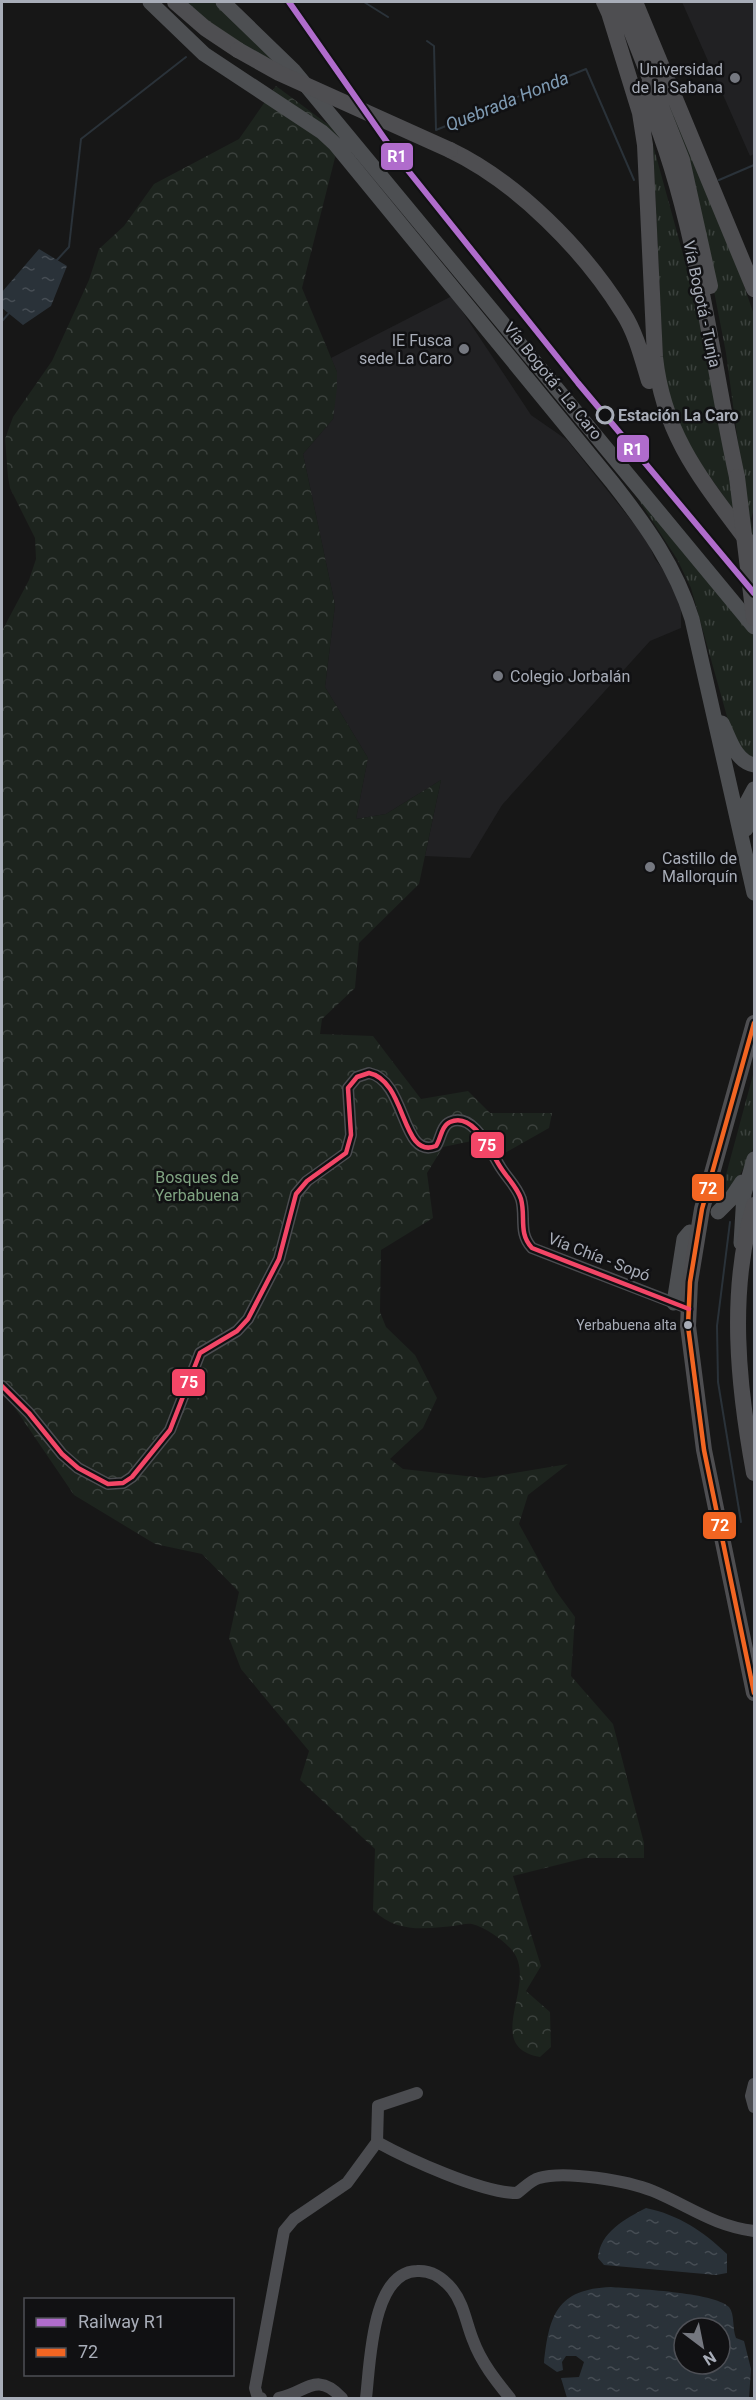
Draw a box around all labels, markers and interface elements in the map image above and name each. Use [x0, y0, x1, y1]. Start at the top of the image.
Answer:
place label: Universidad de la Sabana [632, 60, 723, 97]
water label: Quebrada Honda [442, 67, 572, 135]
marker: Universidad de la Sabana [728, 71, 742, 85]
line badge: R1 [380, 142, 414, 171]
text: R1 [387, 147, 407, 166]
street label: Vía Bogotá - Tunja [679, 239, 725, 369]
street label: Vía Bogotá - La Caro [500, 319, 606, 443]
place label: IE Fusca sede La Caro [359, 331, 452, 368]
marker: IE Fusca sede La Caro [457, 342, 471, 356]
marker: Estación La Caro [596, 406, 614, 424]
place label: Estación La Caro [618, 406, 739, 425]
line badge: R1 [616, 434, 650, 463]
text: R1 [623, 440, 643, 459]
place label: Colegio Jorbalán [510, 667, 630, 686]
marker: Colegio Jorbalán [491, 669, 505, 683]
place label: Castillo de Mallorquín [662, 849, 738, 886]
marker: Castillo de Mallorquín [643, 860, 657, 874]
line badge: 75 [470, 1131, 505, 1159]
text: 75 [478, 1136, 496, 1155]
park label: Bosques de Yerbabuena [155, 1168, 239, 1205]
line badge: 72 [691, 1173, 725, 1202]
text: 72 [699, 1179, 717, 1198]
street label: Vía Chía - Sopó [545, 1229, 653, 1285]
place label: Yerbabuena alta [576, 1317, 677, 1333]
marker: Yerbabuena alta [682, 1319, 694, 1331]
line badge: 75 [171, 1368, 206, 1397]
text: 75 [180, 1373, 198, 1392]
line badge: 72 [702, 1511, 737, 1540]
text: 72 [711, 1516, 729, 1535]
legend [24, 2298, 234, 2376]
text: Railway R1 [78, 2311, 165, 2332]
north arrow [672, 2316, 732, 2376]
text: 72 [78, 2341, 98, 2362]
text: N [700, 2347, 720, 2369]

